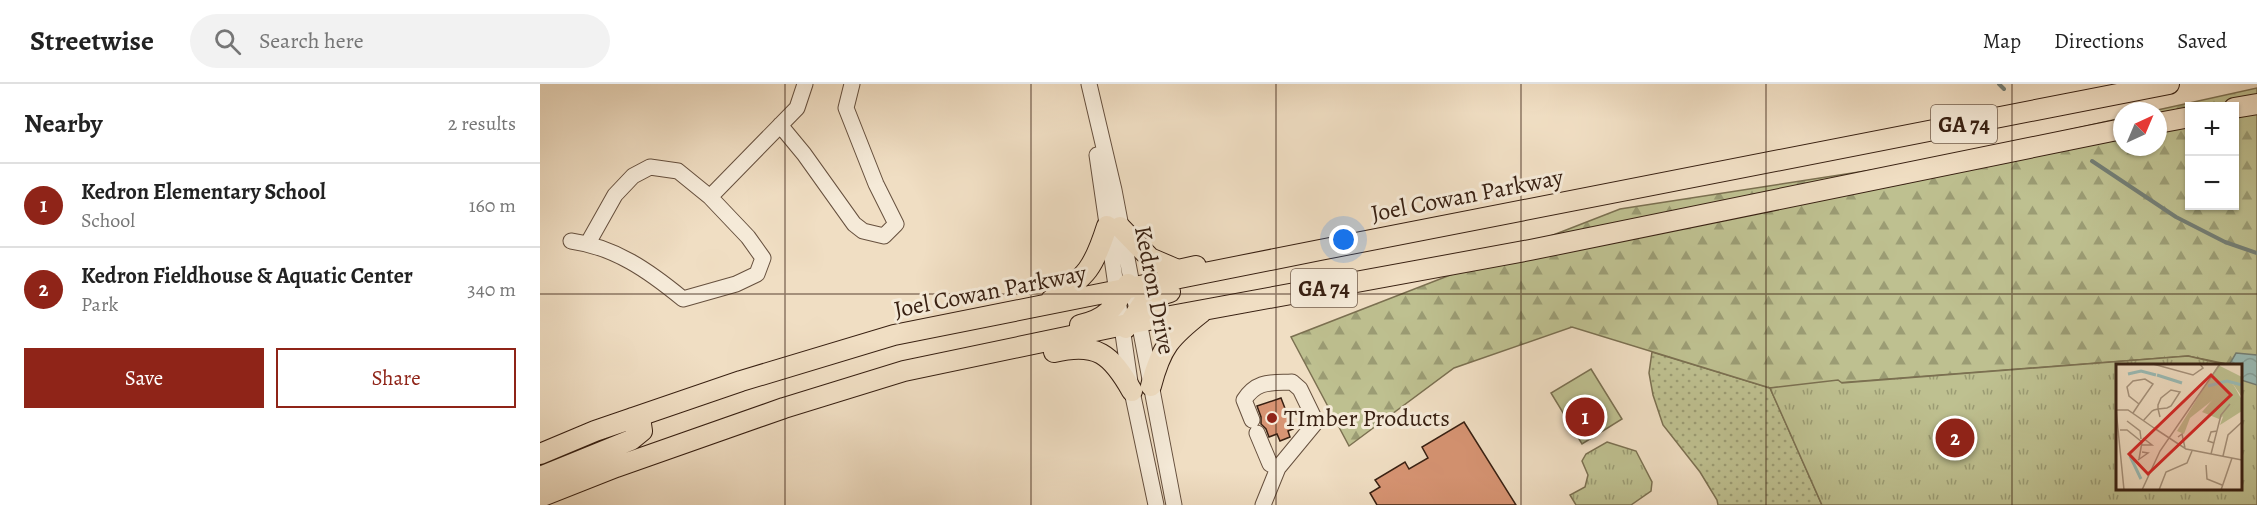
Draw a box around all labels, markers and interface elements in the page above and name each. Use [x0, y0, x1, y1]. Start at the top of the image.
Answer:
search box [190, 14, 610, 68]
text: Streetwise [30, 22, 154, 60]
icon: search [211, 25, 244, 58]
text: Search here [259, 26, 364, 56]
text: Map [1983, 27, 2021, 55]
text: Directions [2054, 27, 2144, 55]
text: Saved [2177, 27, 2227, 55]
north arrow [2113, 102, 2167, 156]
map controls [2185, 102, 2239, 210]
button: + [2185, 102, 2239, 156]
road number: GA 74 [1931, 105, 1997, 143]
text: Nearby [24, 106, 103, 141]
text: 2 results [448, 110, 516, 137]
button: − [2185, 156, 2239, 210]
street label: Joel Cowan Parkway [1368, 161, 1566, 229]
text: Kedron Elementary School [81, 177, 326, 207]
text: 1 [40, 192, 47, 219]
text: 160 m [469, 192, 516, 219]
text: School [81, 207, 135, 234]
street label: Kedron Drive [1127, 223, 1183, 357]
your location [1329, 225, 1358, 254]
street label: Joel Cowan Parkway [891, 257, 1089, 325]
text: Kedron Fieldhouse & Aquatic Center [81, 261, 413, 291]
road number: GA 74 [1291, 269, 1357, 307]
text: 2 [39, 276, 48, 303]
text: 340 m [467, 276, 516, 303]
text: Park [81, 291, 119, 318]
button: Save [24, 348, 264, 408]
button: Share [276, 348, 516, 408]
inset map [2116, 364, 2242, 490]
pin: 1 [1566, 394, 1604, 440]
place label: TImber Products [1284, 402, 1450, 434]
marker: TImber Products [1265, 411, 1279, 425]
pin: 2 [1936, 416, 1974, 460]

